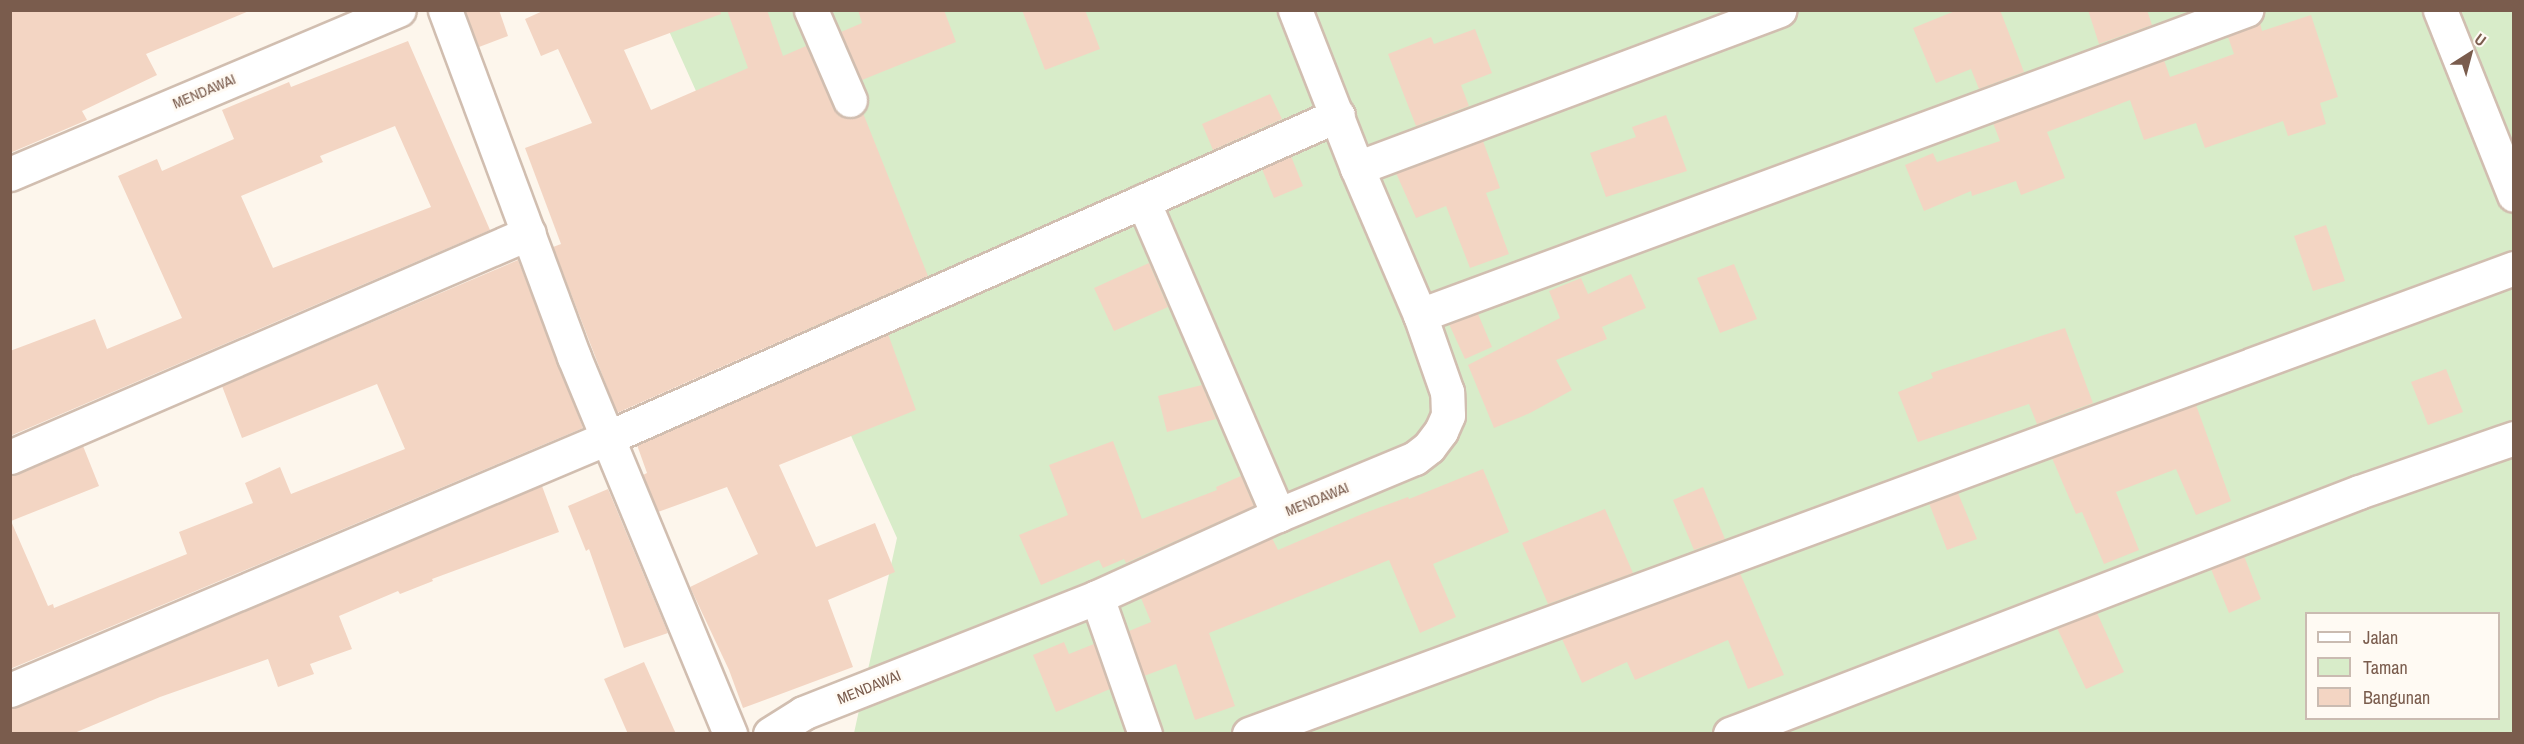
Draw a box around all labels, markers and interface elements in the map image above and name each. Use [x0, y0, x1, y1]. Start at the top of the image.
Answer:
north arrow [2440, 24, 2500, 84]
text: U [2470, 28, 2491, 51]
street label: MENDAWAI [170, 70, 238, 112]
street label: MENDAWAI [1283, 478, 1351, 520]
legend [2305, 612, 2500, 720]
text: Jalan [2363, 625, 2398, 650]
text: Taman [2363, 655, 2408, 680]
street label: MENDAWAI [835, 666, 903, 708]
text: Bangunan [2363, 685, 2430, 710]

